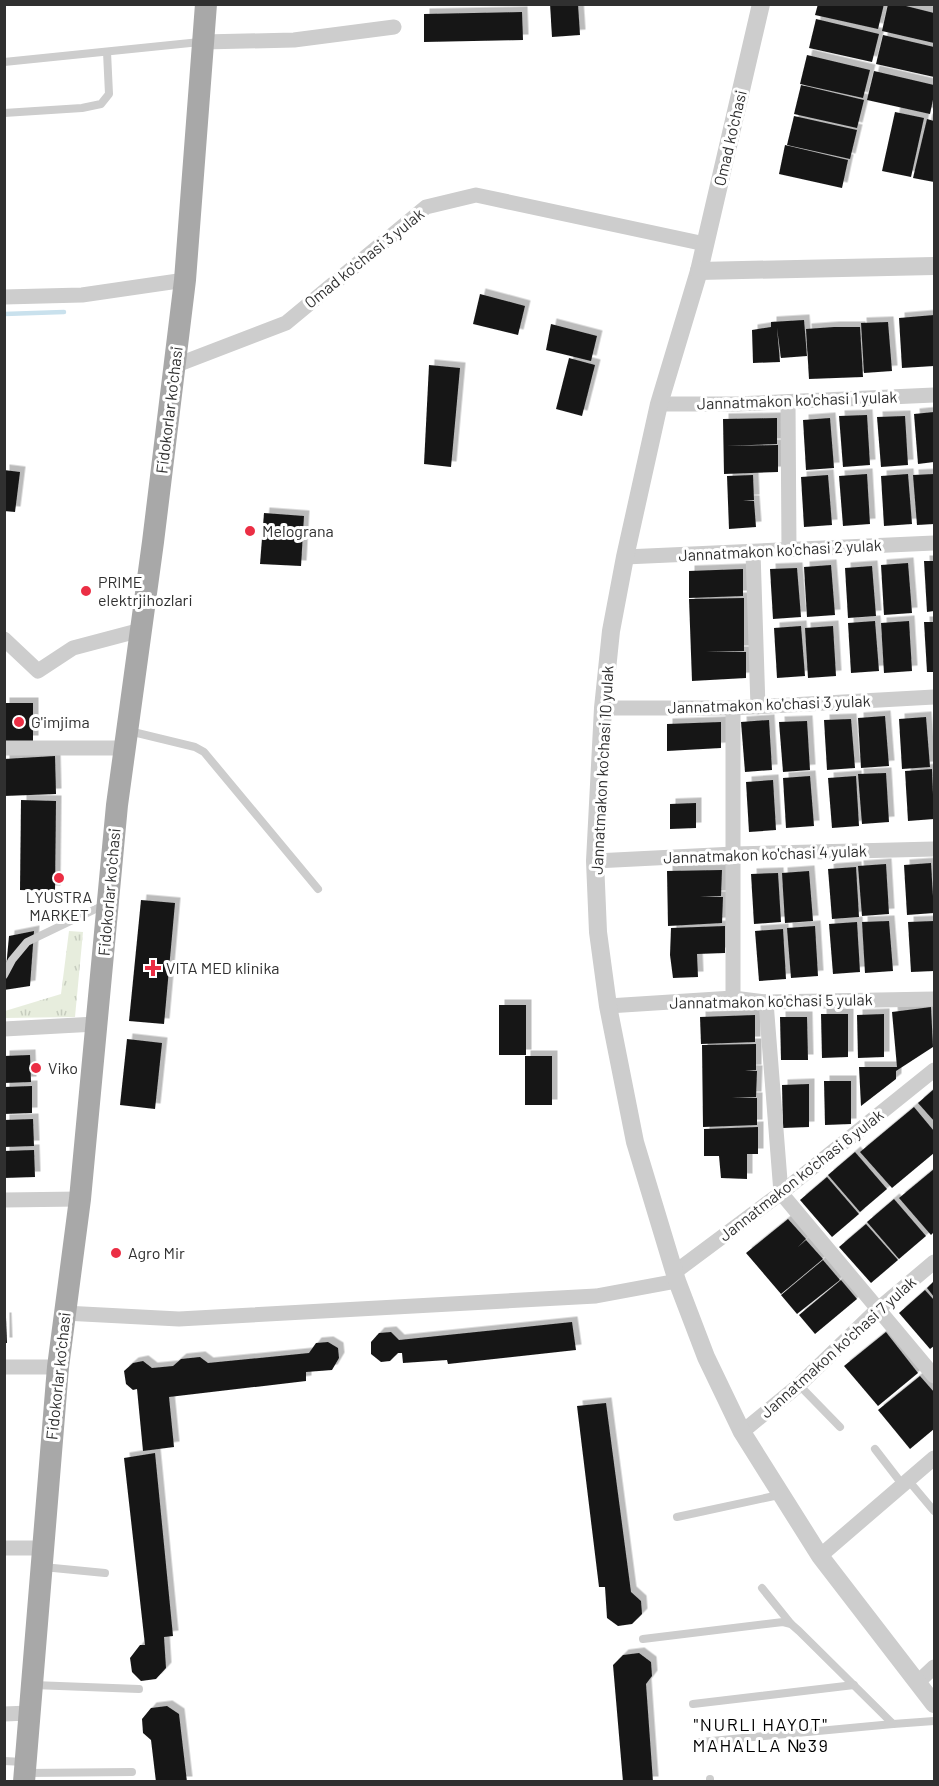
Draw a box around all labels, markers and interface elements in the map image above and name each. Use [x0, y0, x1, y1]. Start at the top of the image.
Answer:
street label: Omad ko'chasi [709, 88, 750, 188]
street label: Omad ko'chasi 3 yulak [300, 204, 427, 312]
street label: Fidokorlar ko'chasi [151, 345, 186, 475]
street label: Jannatmakon ko'chasi 1 yulak [696, 387, 898, 412]
place label: Melograna [262, 521, 334, 540]
marker: Melograna [243, 524, 257, 538]
street label: Jannatmakon ko'chasi 2 yulak [678, 535, 882, 564]
place label: PRIME elektrjihozlari [98, 572, 193, 609]
marker: PRIME elektrjihozlari [79, 584, 93, 598]
street label: Jannatmakon ko'chasi 10 yulak [587, 665, 616, 875]
street label: Jannatmakon ko'chasi 3 yulak [667, 690, 871, 717]
place label: G'imjima [31, 712, 90, 731]
marker: G'imjima [12, 715, 26, 729]
street label: Fidokorlar ko'chasi [93, 827, 124, 957]
street label: Jannatmakon ko'chasi 4 yulak [663, 840, 867, 867]
marker: LYUSTRA MARKET [52, 871, 66, 885]
place label: LYUSTRA MARKET [26, 887, 92, 924]
place label: VITA MED klinika [166, 958, 279, 977]
marker: VITA MED klinika [144, 959, 162, 977]
street label: Jannatmakon ko'chasi 5 yulak [669, 989, 873, 1012]
place label: Viko [48, 1058, 78, 1077]
marker: Viko [29, 1061, 43, 1075]
street label: Jannatmakon ko'chasi 6 yulak [715, 1105, 887, 1245]
place label: Agro Mir [128, 1243, 185, 1262]
marker: Agro Mir [109, 1246, 123, 1260]
street label: Jannatmakon ko'chasi 7 yulak [756, 1272, 919, 1421]
street label: Fidokorlar ko'chasi [41, 1311, 74, 1441]
district label: "NURLI HAYOT" MAHALLA №39 [693, 1713, 829, 1756]

